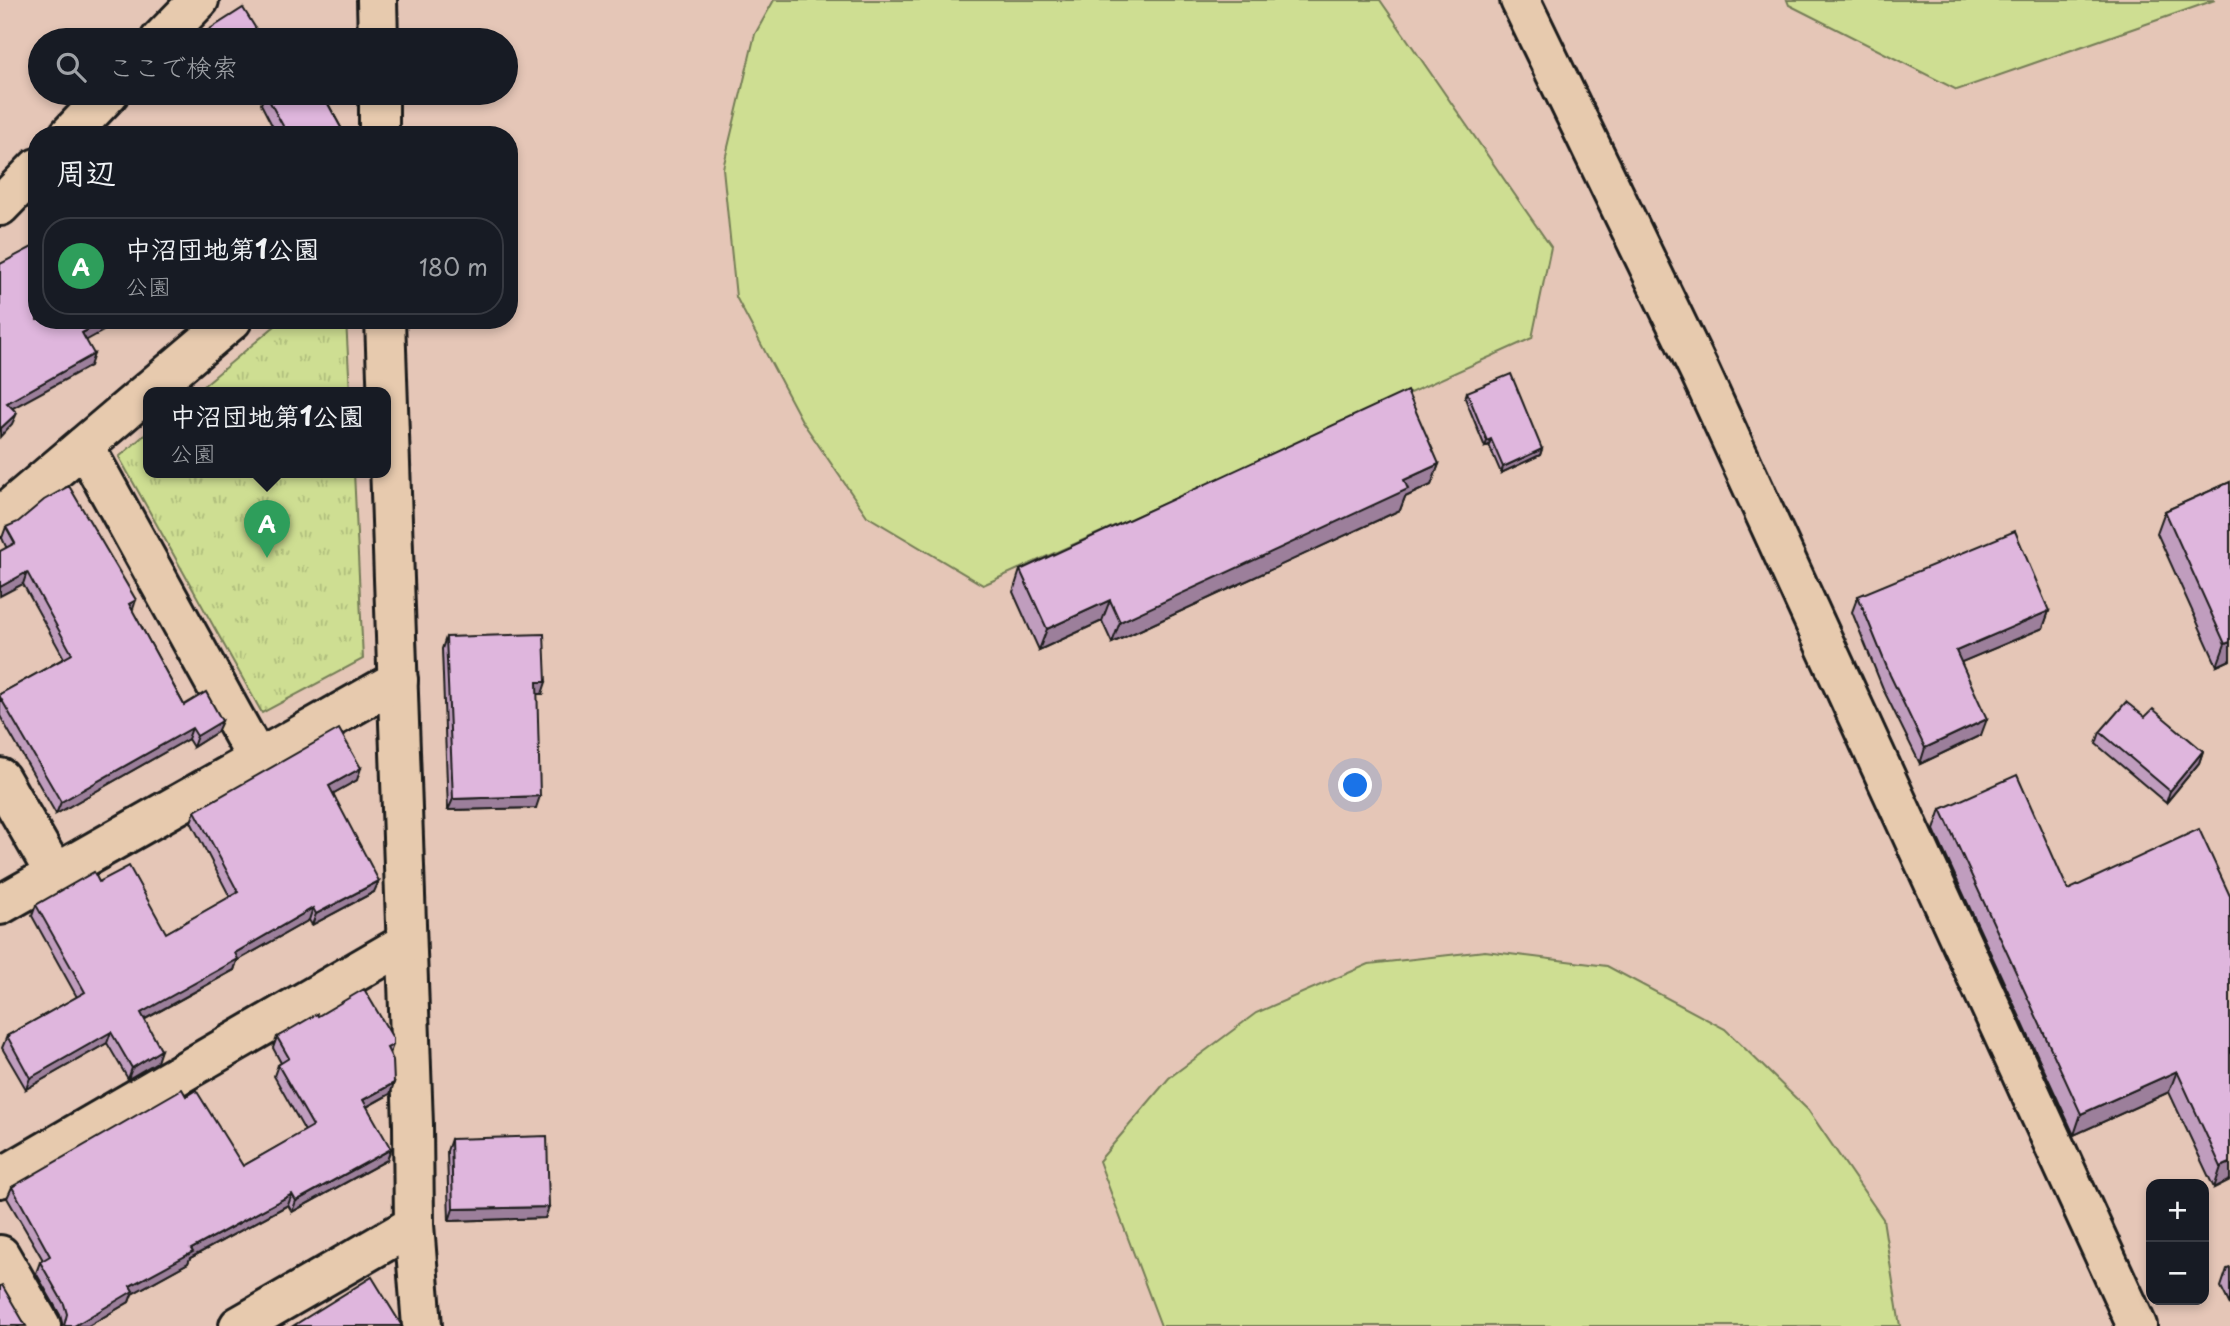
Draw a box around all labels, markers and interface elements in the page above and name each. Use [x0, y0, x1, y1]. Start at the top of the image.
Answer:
search box [28, 28, 518, 105]
text: ここで検索 [108, 47, 238, 86]
icon: search [52, 48, 90, 86]
text: 周辺 [56, 149, 116, 194]
text: 中沼団地第1公園 [125, 229, 319, 268]
text: A [72, 249, 90, 284]
text: 180 m [419, 249, 488, 284]
text: 公園 [125, 268, 171, 303]
popup [143, 387, 391, 478]
text: 中沼団地第1公園 [170, 396, 364, 435]
text: 公園 [170, 435, 216, 470]
pin: A [244, 500, 290, 558]
your location [1338, 768, 1372, 802]
map controls [2146, 1179, 2209, 1305]
button: + [2146, 1179, 2209, 1242]
button: − [2146, 1242, 2209, 1305]

